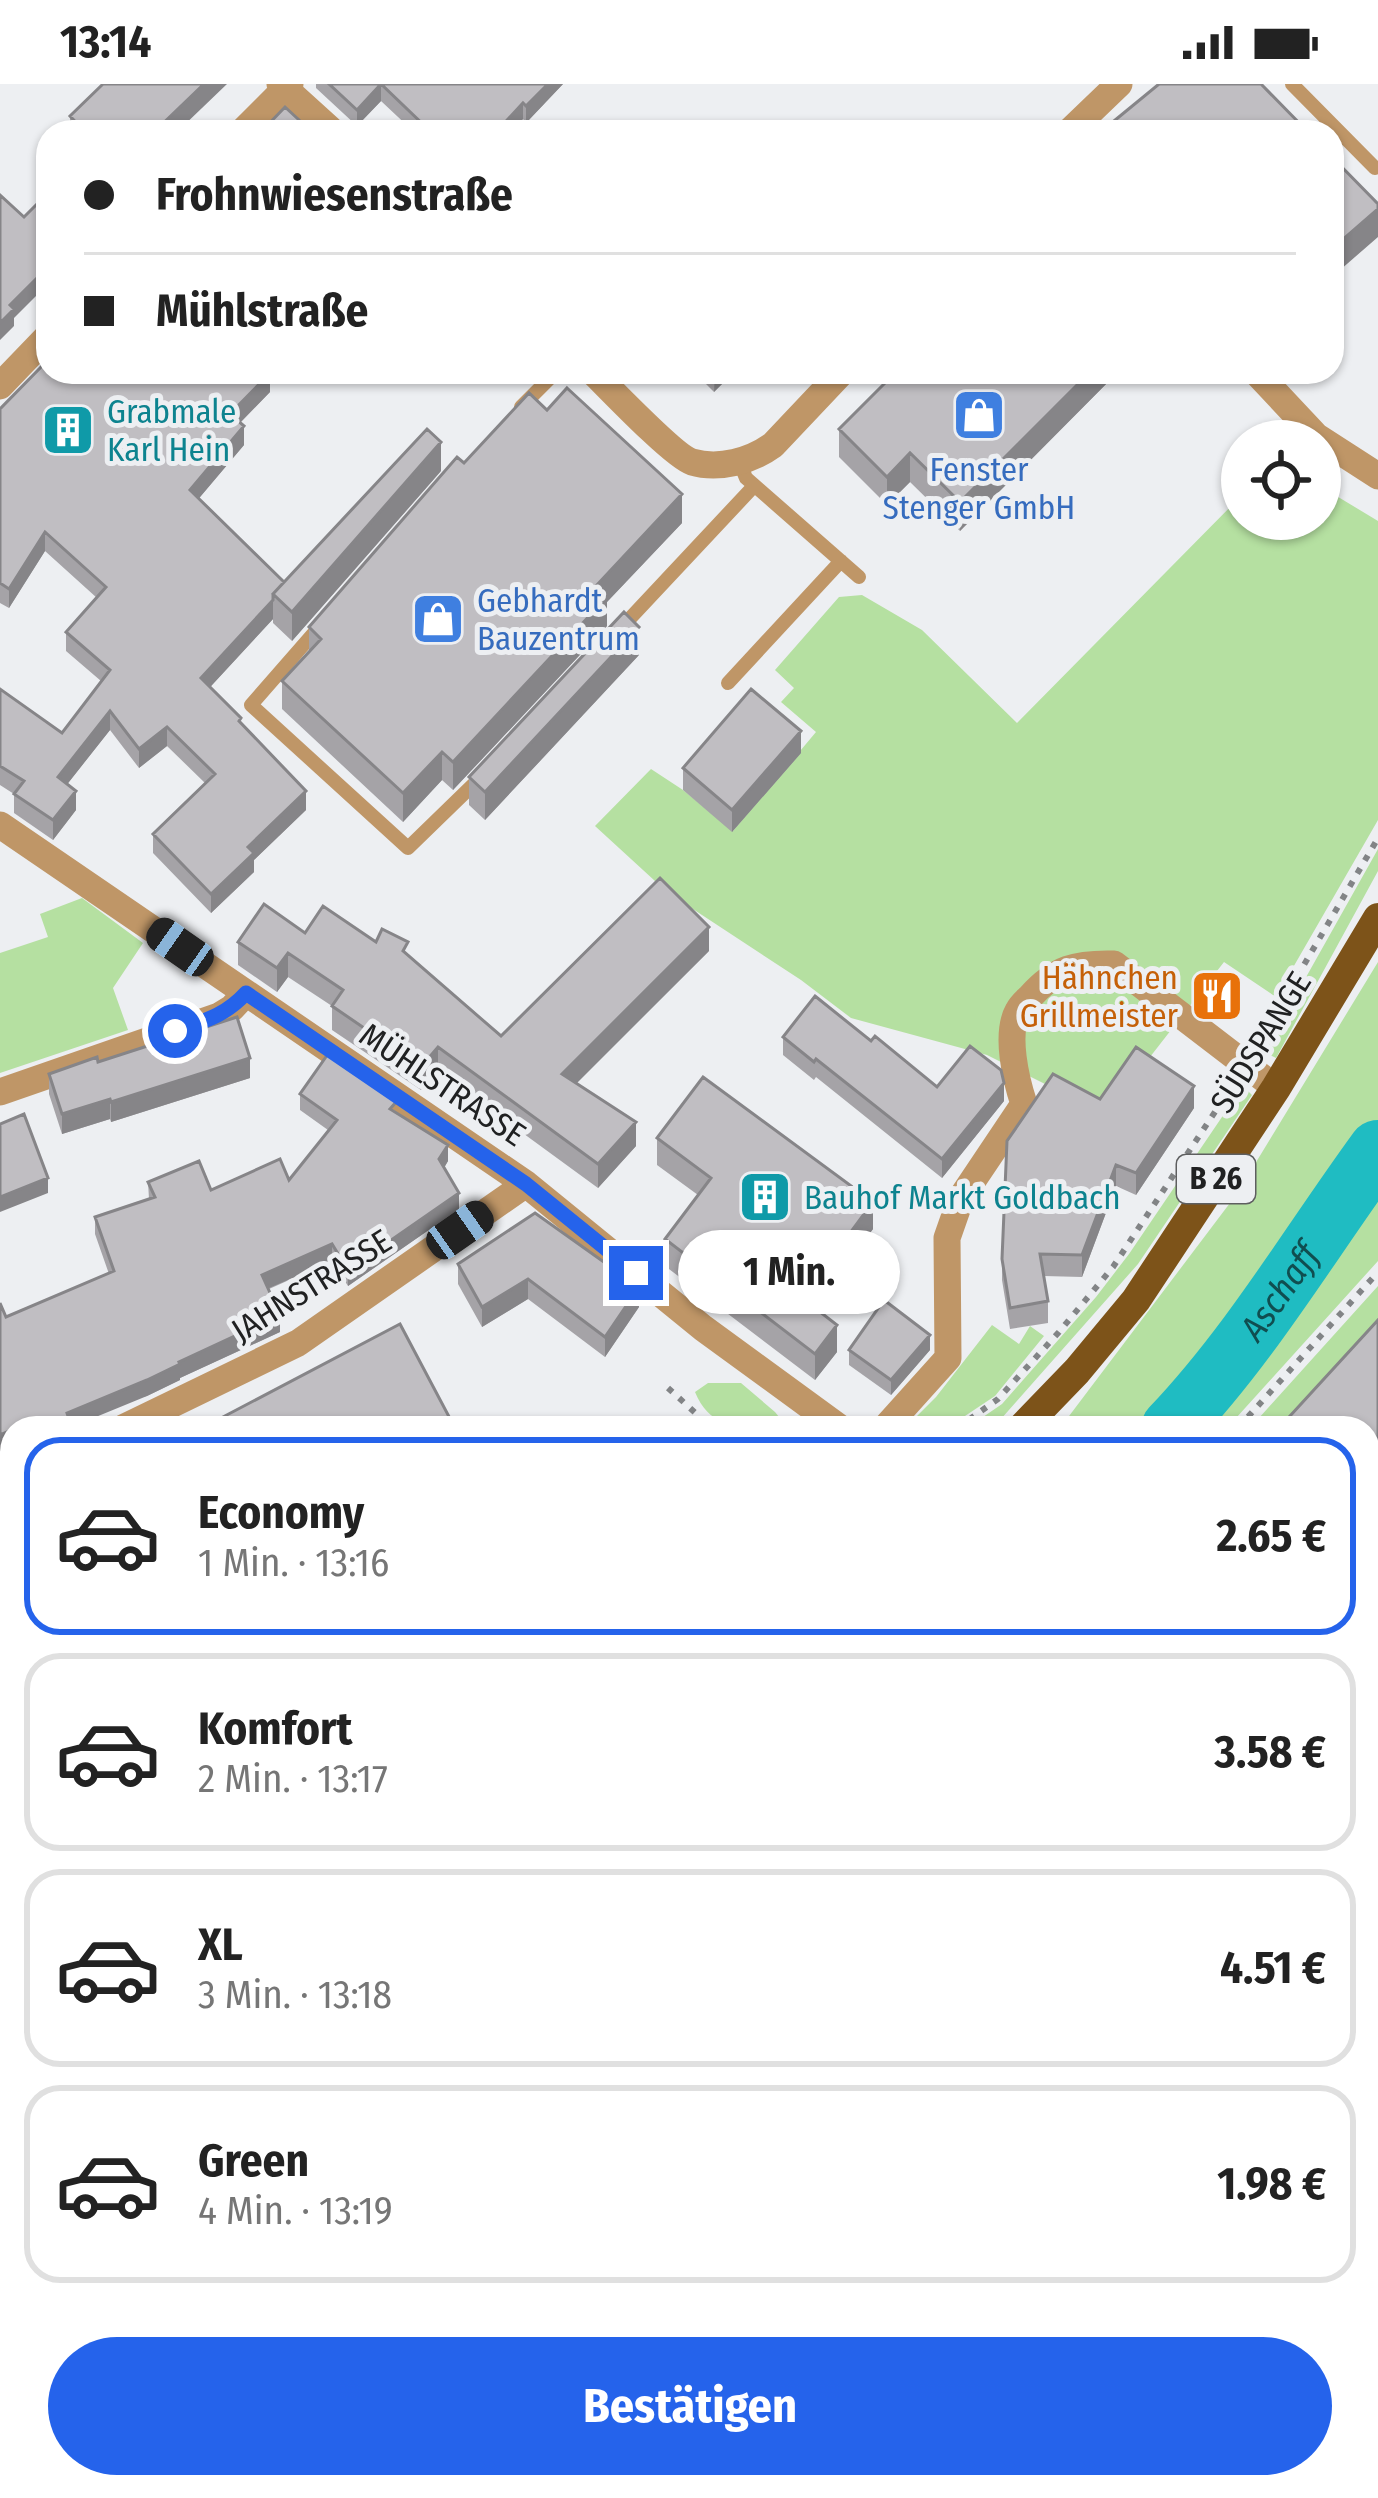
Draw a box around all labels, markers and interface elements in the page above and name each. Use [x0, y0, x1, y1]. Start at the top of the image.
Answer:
text: 13:14 [60, 15, 151, 69]
text: Frohnwiesenstraße [156, 168, 513, 222]
text: Mühlstraße [156, 284, 368, 338]
shop icon: Fenster Stenger GmbH [951, 387, 1007, 443]
place label: Grabmale Karl Hein [107, 392, 236, 470]
building icon: Grabmale Karl Hein [40, 402, 96, 458]
map controls [1221, 420, 1341, 540]
button: locate [1221, 420, 1341, 540]
place label: Fenster Stenger GmbH [883, 450, 1075, 528]
place label: Gebhardt Bauzentrum [477, 581, 640, 659]
shop icon: Gebhardt Bauzentrum [410, 591, 466, 647]
car [140, 912, 220, 982]
place label: Hähnchen Grillmeister [1020, 958, 1178, 1036]
street label: SÜDSPANGE [1202, 965, 1320, 1120]
restaurant icon: Hähnchen Grillmeister [1189, 968, 1245, 1024]
route start [148, 1004, 202, 1058]
street label: MÜHLSTRASSE [352, 1015, 533, 1155]
road number: B 26 [1177, 1155, 1255, 1203]
building icon: Bauhof Markt Goldbach [737, 1169, 793, 1225]
place label: Bauhof Markt Goldbach [804, 1178, 1121, 1218]
car [420, 1195, 500, 1265]
street label: JAHNSTRASSE [224, 1221, 399, 1351]
callout: 1 Min. [678, 1231, 900, 1315]
water label: Aschaff [1230, 1231, 1332, 1351]
route end [609, 1246, 663, 1300]
text: 1 Min. [743, 1249, 835, 1295]
icon: car [54, 1482, 162, 1590]
text: Economy [198, 1486, 364, 1540]
text: 2.65 € [1216, 1509, 1326, 1563]
text: 1 Min. · 13:16 [198, 1540, 389, 1586]
icon: car [54, 1698, 162, 1806]
text: Komfort [198, 1702, 352, 1756]
text: 3.58 € [1215, 1725, 1326, 1779]
text: 2 Min. · 13:17 [198, 1756, 388, 1802]
icon: car [54, 1914, 162, 2022]
text: XL [198, 1918, 243, 1972]
text: 4.51 € [1220, 1941, 1326, 1995]
text: 3 Min. · 13:18 [198, 1972, 392, 2018]
icon: car [54, 2130, 162, 2238]
text: Green [198, 2134, 309, 2188]
text: 1.98 € [1217, 2157, 1326, 2211]
text: 4 Min. · 13:19 [198, 2188, 393, 2234]
button: Bestätigen [48, 2337, 1332, 2475]

